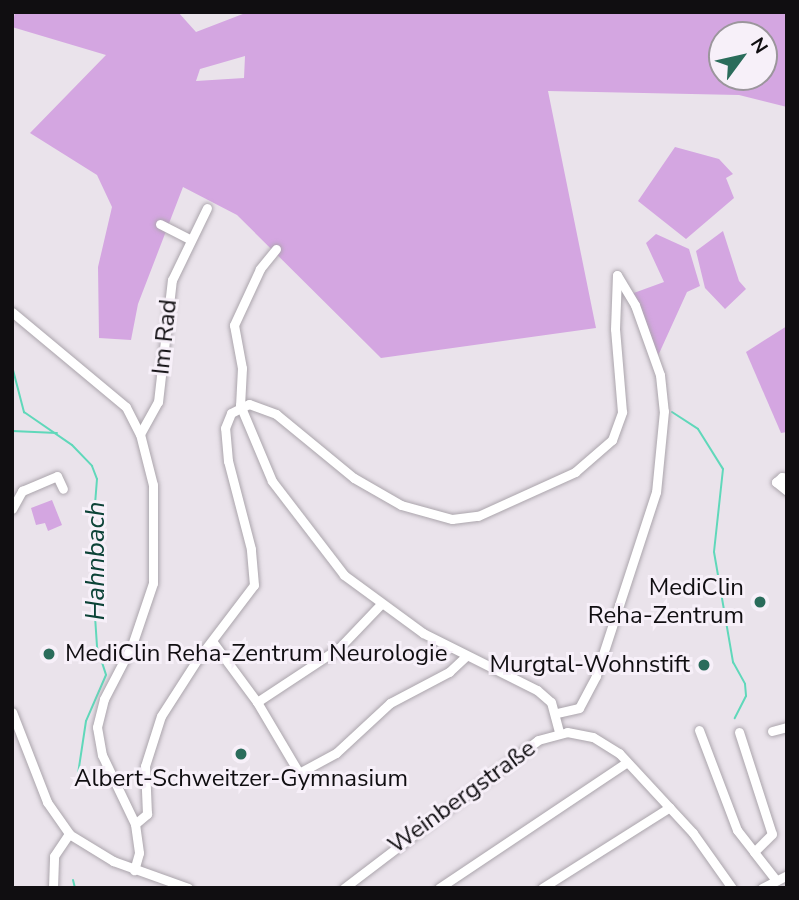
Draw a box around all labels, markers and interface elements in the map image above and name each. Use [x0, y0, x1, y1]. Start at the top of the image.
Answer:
north arrow [708, 21, 778, 91]
text: N [744, 33, 774, 59]
street label: Im Rad [147, 298, 183, 376]
water label: Hahnbach [80, 502, 112, 620]
place label: MediClin Reha-Zentrum [588, 574, 744, 630]
marker: MediClin Reha-Zentrum [750, 592, 770, 612]
place label: MediClin Reha-Zentrum Neurologie [65, 640, 447, 668]
marker: MediClin Reha-Zentrum Neurologie [39, 644, 59, 664]
place label: Murgtal-Wohnstift [490, 651, 690, 679]
marker: Murgtal-Wohnstift [696, 657, 712, 673]
street label: Weinbergstraße [383, 734, 541, 860]
marker: Albert-Schweitzer-Gymnasium [233, 746, 249, 762]
place label: Albert-Schweitzer-Gymnasium [74, 765, 408, 793]

